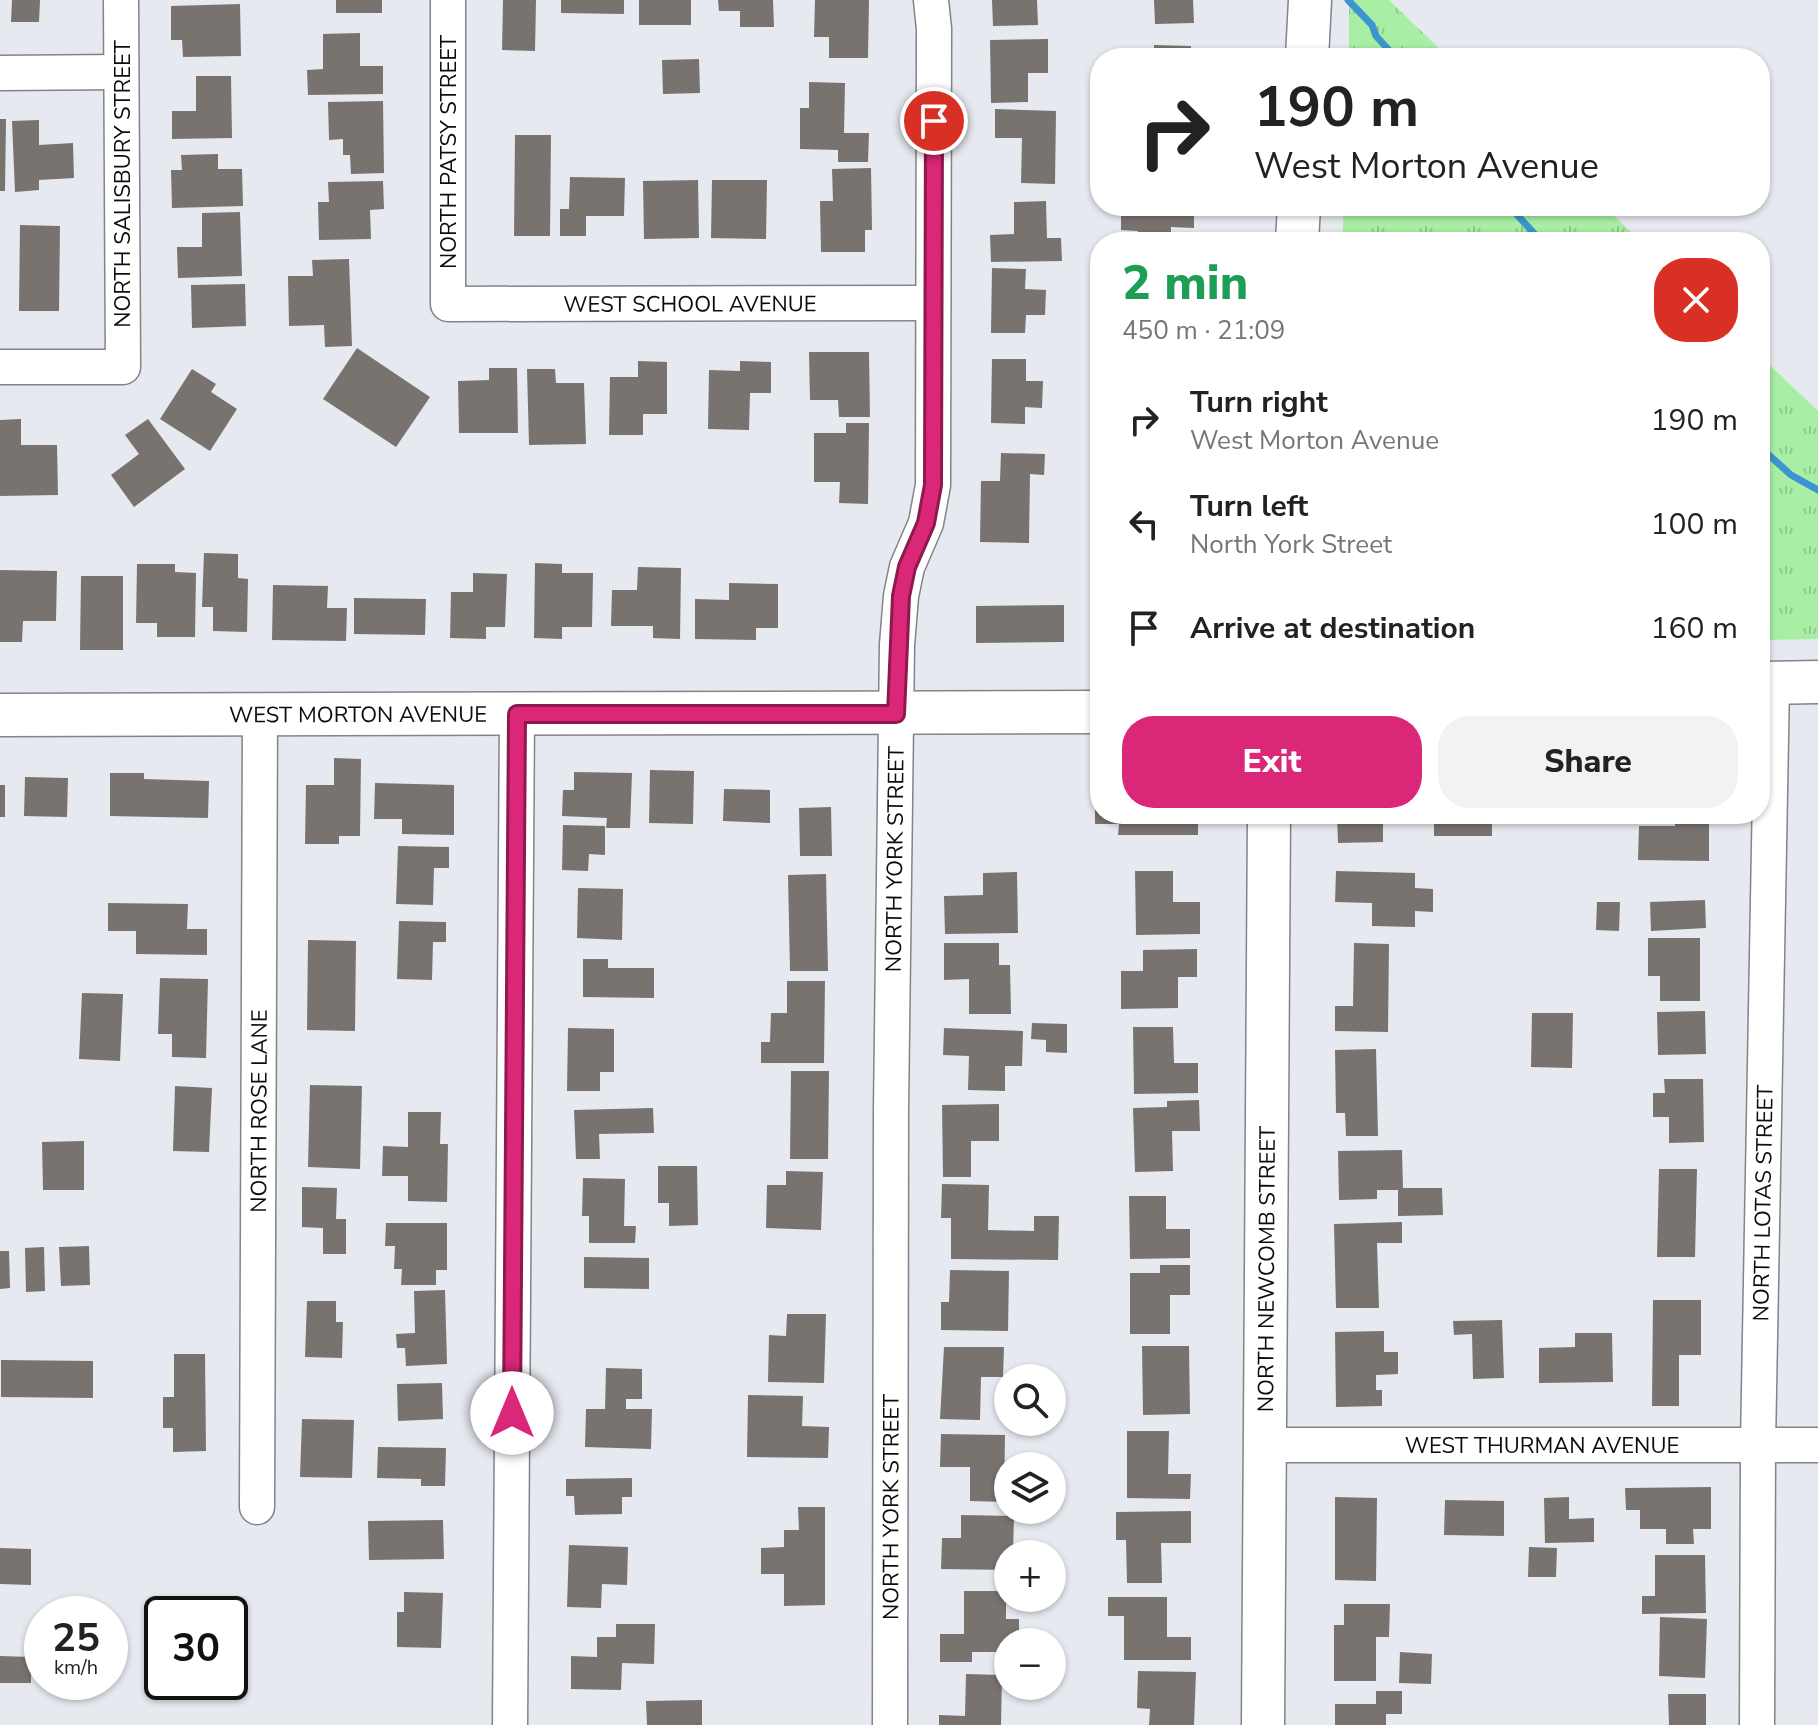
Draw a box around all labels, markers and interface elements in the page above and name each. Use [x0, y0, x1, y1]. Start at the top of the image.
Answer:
street label: NORTH PATSY STREET [434, 34, 464, 269]
street label: NORTH SALISBURY STREET [108, 39, 138, 328]
text: 190 m [1254, 69, 1419, 146]
icon: right [1122, 80, 1226, 184]
pin [900, 87, 968, 155]
icon: arrive [912, 99, 956, 143]
text: West Morton Avenue [1254, 142, 1599, 191]
text: 2 min [1122, 250, 1248, 316]
button: close [1654, 258, 1738, 342]
street label: WEST SCHOOL AVENUE [563, 289, 817, 320]
text: 450 m · 21:09 [1122, 313, 1285, 348]
text: Turn right [1190, 382, 1328, 423]
icon: right [1122, 398, 1166, 442]
text: 190 m [1651, 400, 1738, 441]
text: West Morton Avenue [1190, 423, 1439, 458]
text: Turn left [1190, 486, 1308, 527]
icon: left [1122, 502, 1166, 546]
text: 100 m [1651, 504, 1738, 545]
text: North York Street [1190, 527, 1392, 562]
icon: arrive [1122, 606, 1166, 650]
text: Arrive at destination [1190, 608, 1475, 649]
text: 160 m [1651, 608, 1738, 649]
street label: WEST MORTON AVENUE [229, 700, 487, 730]
button: Exit [1122, 716, 1422, 808]
button: Share [1438, 716, 1738, 808]
street label: NORTH YORK STREET [879, 745, 912, 972]
street label: NORTH ROSE LANE [244, 1009, 275, 1213]
street label: NORTH LOTAS STREET [1746, 1084, 1781, 1322]
street label: NORTH NEWCOMB STREET [1251, 1125, 1283, 1412]
map controls [994, 1364, 1066, 1700]
button: search [994, 1364, 1066, 1436]
position arrow [470, 1371, 554, 1455]
street label: NORTH YORK STREET [876, 1393, 907, 1620]
street label: WEST THURMAN AVENUE [1405, 1431, 1679, 1461]
button: layers [994, 1452, 1066, 1524]
button: + [994, 1540, 1066, 1612]
speed limit sign: 30 [144, 1596, 248, 1700]
text: 25 [52, 1611, 100, 1665]
button: − [994, 1628, 1066, 1700]
text: km/h [54, 1654, 98, 1681]

